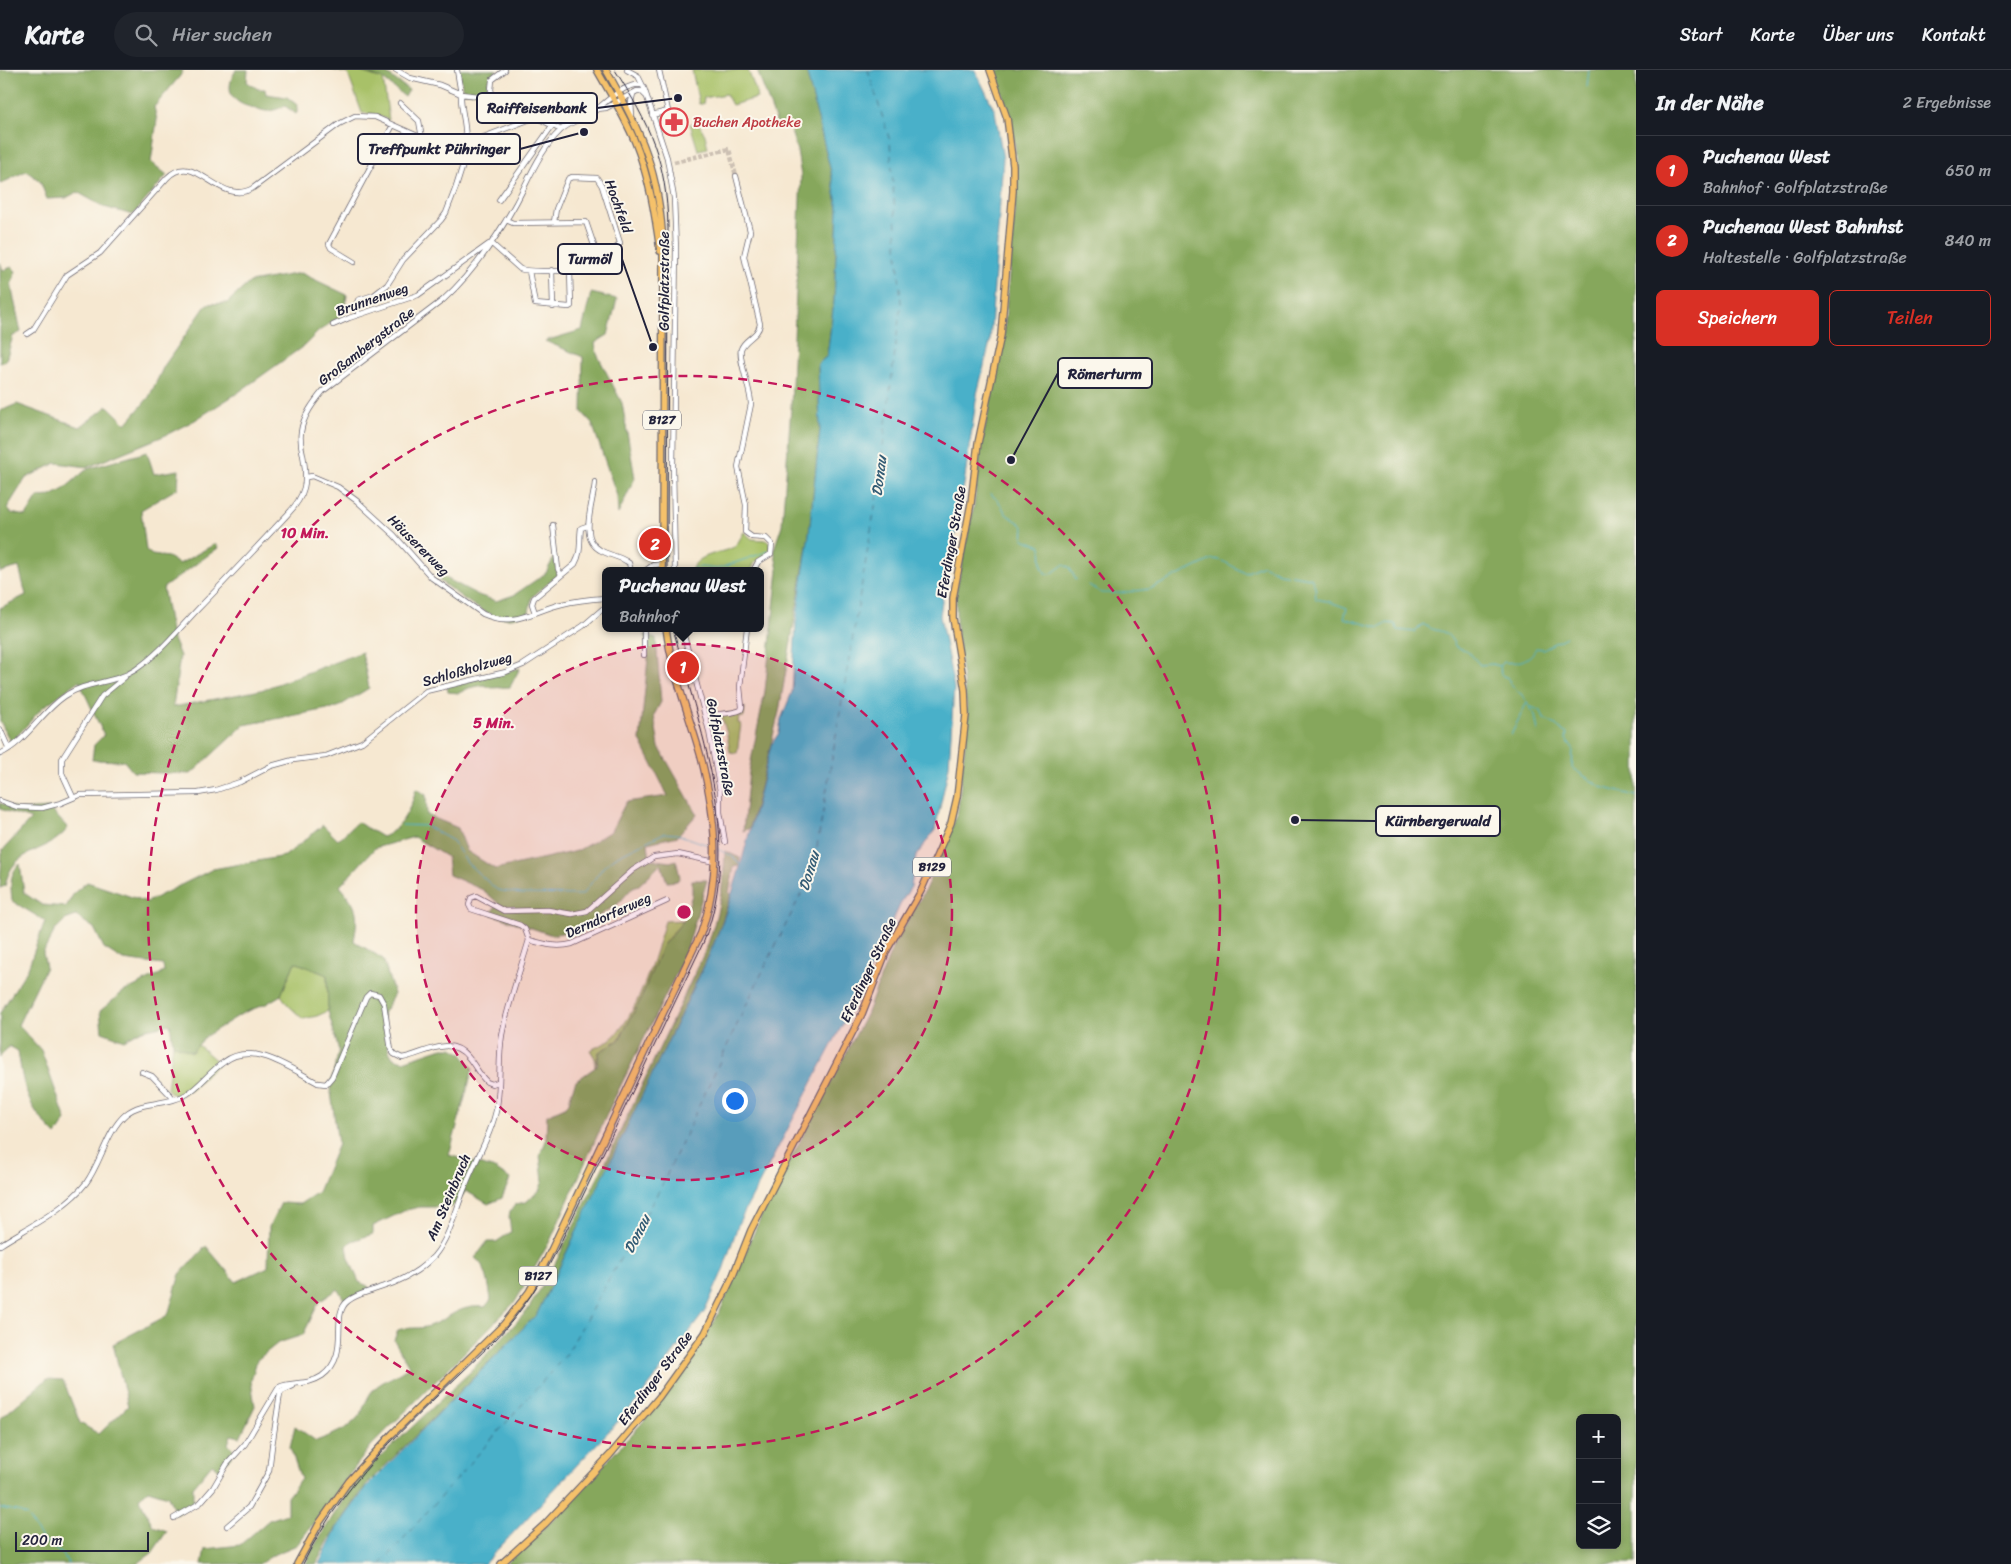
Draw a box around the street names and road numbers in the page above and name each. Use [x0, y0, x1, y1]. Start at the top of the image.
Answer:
street label: Hochfeld [597, 176, 640, 238]
street label: Golfplatzstraße [652, 231, 677, 331]
street label: Brunnenweg [332, 275, 412, 324]
street label: Großambergstraße [312, 300, 420, 392]
road number: B127 [643, 410, 681, 430]
street label: Eferdinger Straße [929, 484, 974, 600]
street label: Häusererweg [381, 508, 456, 583]
street label: Schloßholzweg [419, 645, 515, 694]
street label: Golfplatzstraße [699, 696, 742, 798]
road number: B129 [913, 858, 951, 876]
street label: Derndorferweg [561, 885, 655, 946]
street label: Eferdinger Straße [833, 914, 904, 1027]
street label: Am Steinbruch [419, 1150, 478, 1246]
road number: B127 [519, 1266, 557, 1286]
street label: Eferdinger Straße [611, 1325, 700, 1431]

